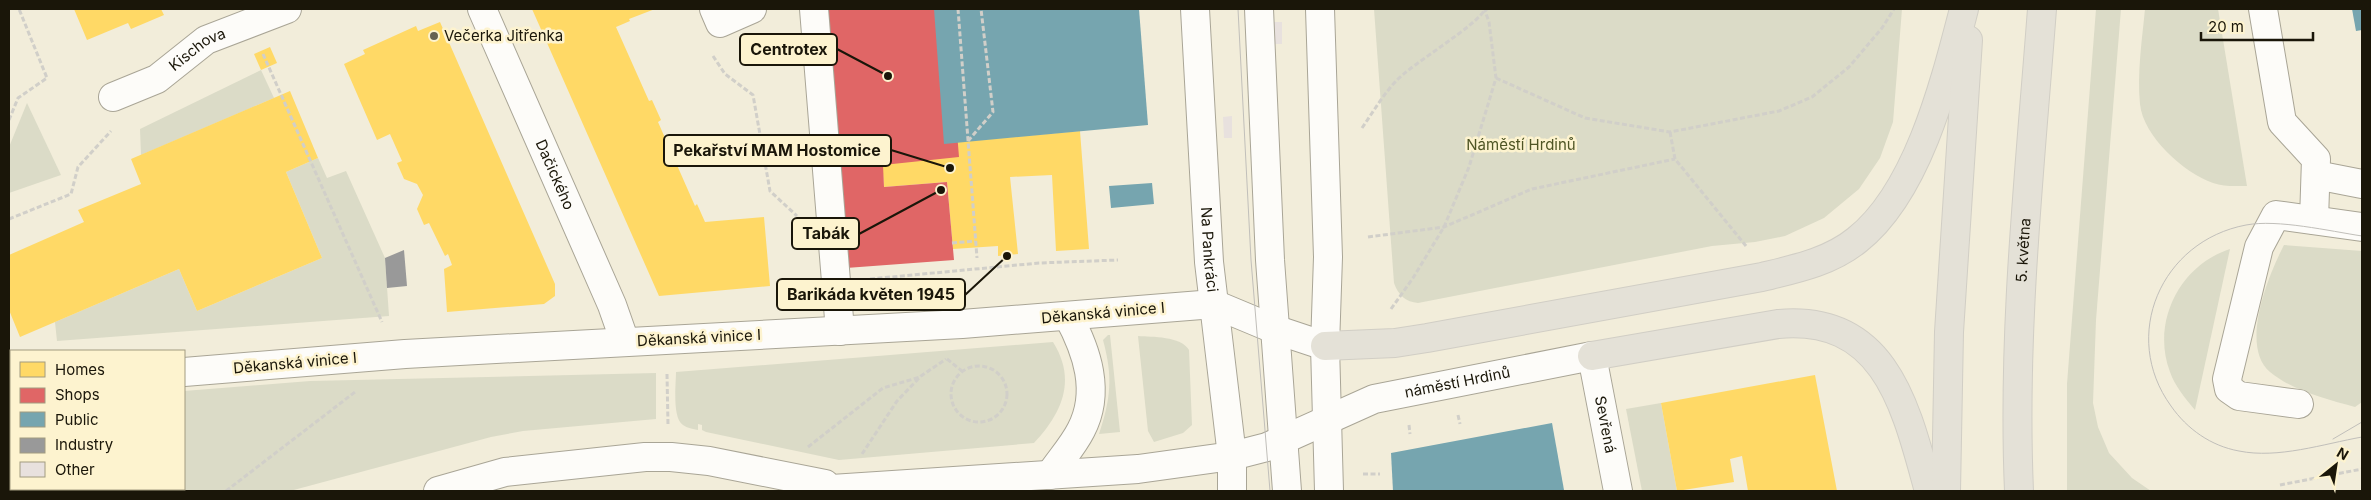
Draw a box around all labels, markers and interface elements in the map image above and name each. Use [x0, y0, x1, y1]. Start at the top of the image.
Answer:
scale bar [2201, 10, 2314, 42]
text: 20 m [2208, 17, 2244, 36]
street label: Kischova [165, 23, 228, 75]
place label: Večerka Jitřenka [444, 26, 563, 45]
marker: Večerka Jitřenka [428, 30, 440, 42]
callout: Centrotex [740, 34, 837, 65]
text: Centrotex [750, 39, 828, 59]
callout: Pekařství MAM Hostomice [664, 135, 891, 166]
park label: Náměstí Hrdinů [1466, 135, 1576, 154]
street label: Dačického [532, 137, 579, 212]
text: Pekařství MAM Hostomice [673, 140, 881, 160]
street label: Na Pankráci [1197, 206, 1223, 293]
street label: 5. května [2011, 217, 2035, 283]
callout: Tabák [792, 218, 859, 249]
text: Tabák [802, 223, 851, 243]
callout: Barikáda květen 1945 [777, 279, 965, 310]
text: Barikáda květen 1945 [787, 284, 955, 304]
street label: Děkanská vinice Ⅰ [1040, 298, 1166, 327]
street label: Děkanská vinice Ⅰ [637, 325, 761, 350]
street label: Děkanská vinice Ⅰ [232, 348, 358, 377]
legend [10, 350, 185, 490]
text: Homes [55, 360, 105, 379]
street label: náměstí Hrdinů [1403, 362, 1512, 402]
text: Shops [55, 385, 100, 404]
street label: Sevřená [1591, 394, 1620, 455]
text: Public [55, 410, 98, 429]
text: Industry [55, 435, 114, 454]
north arrow [2311, 440, 2361, 490]
text: N [2334, 443, 2352, 463]
text: Other [55, 460, 95, 479]

